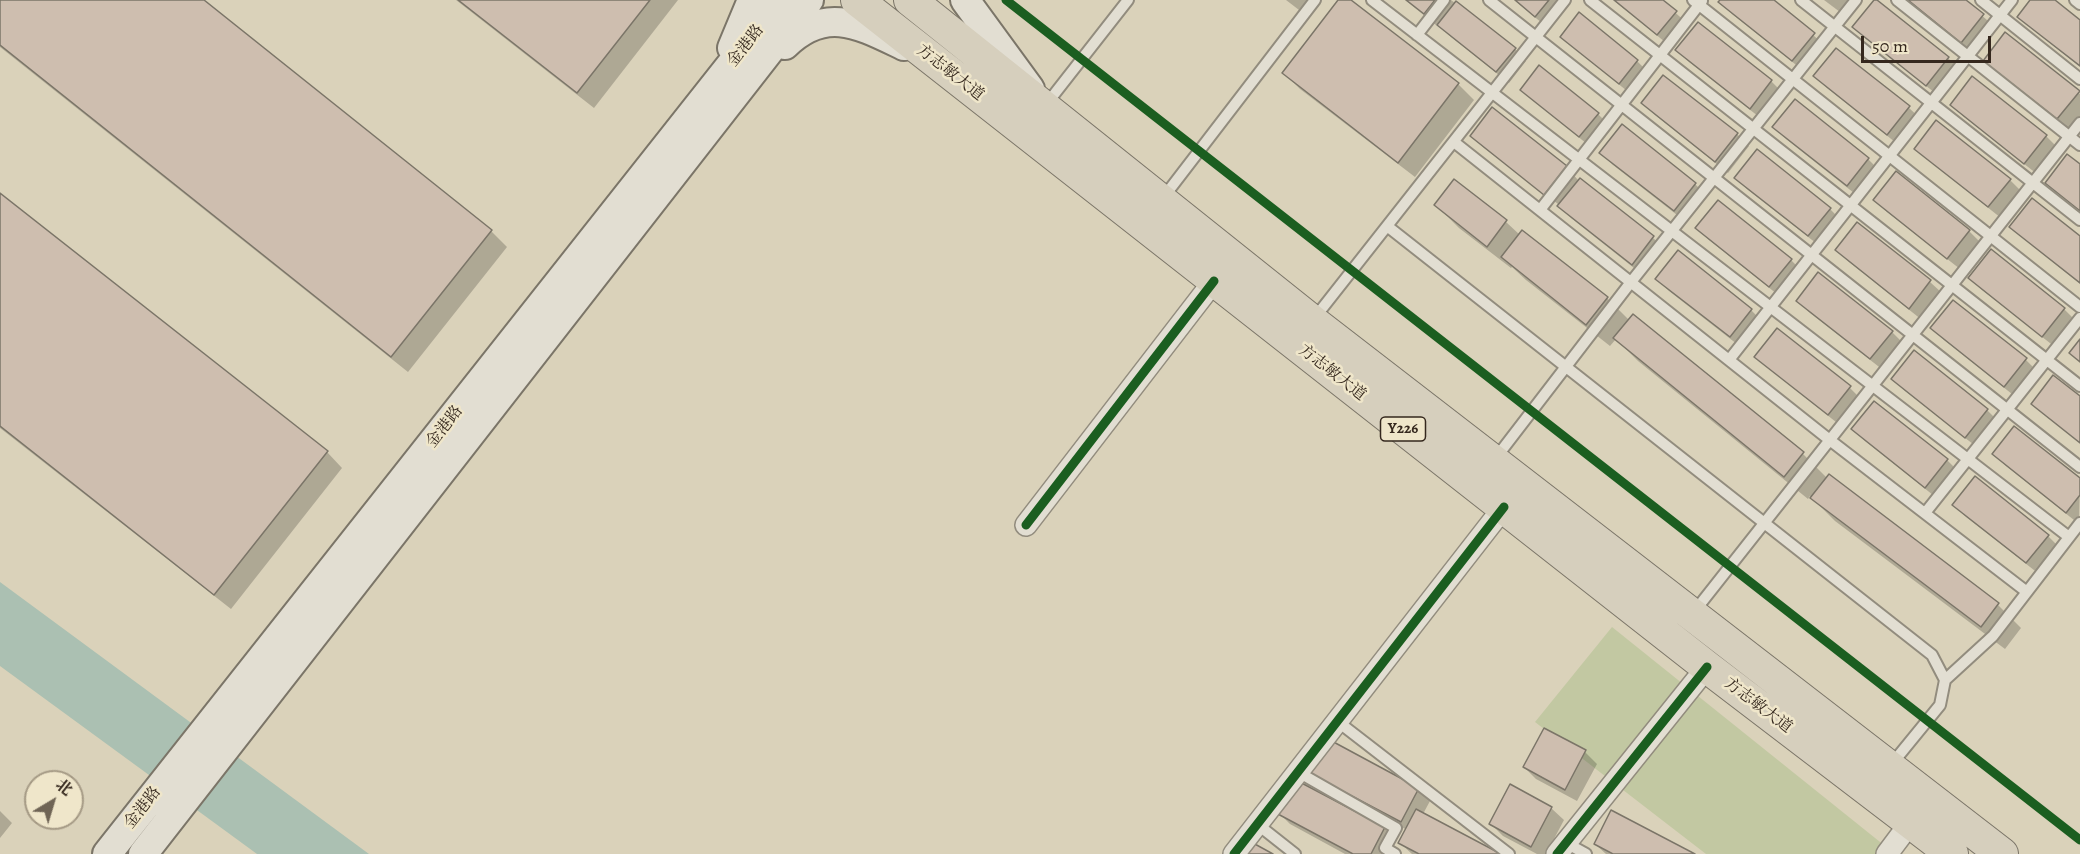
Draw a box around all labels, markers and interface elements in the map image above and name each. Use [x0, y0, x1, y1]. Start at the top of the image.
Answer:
street label: 金港路 [724, 21, 768, 71]
scale bar [1864, 24, 1994, 62]
text: 50 m [1872, 34, 1908, 58]
street label: 方志敏大道 [913, 41, 987, 105]
street label: 方志敏大道 [1295, 341, 1369, 405]
street label: 金港路 [423, 402, 467, 452]
road number: Y226 [1380, 417, 1426, 441]
street label: 方志敏大道 [1720, 674, 1796, 738]
north arrow [24, 770, 84, 830]
text: 北 [51, 774, 77, 801]
street label: 金港路 [121, 783, 165, 833]

